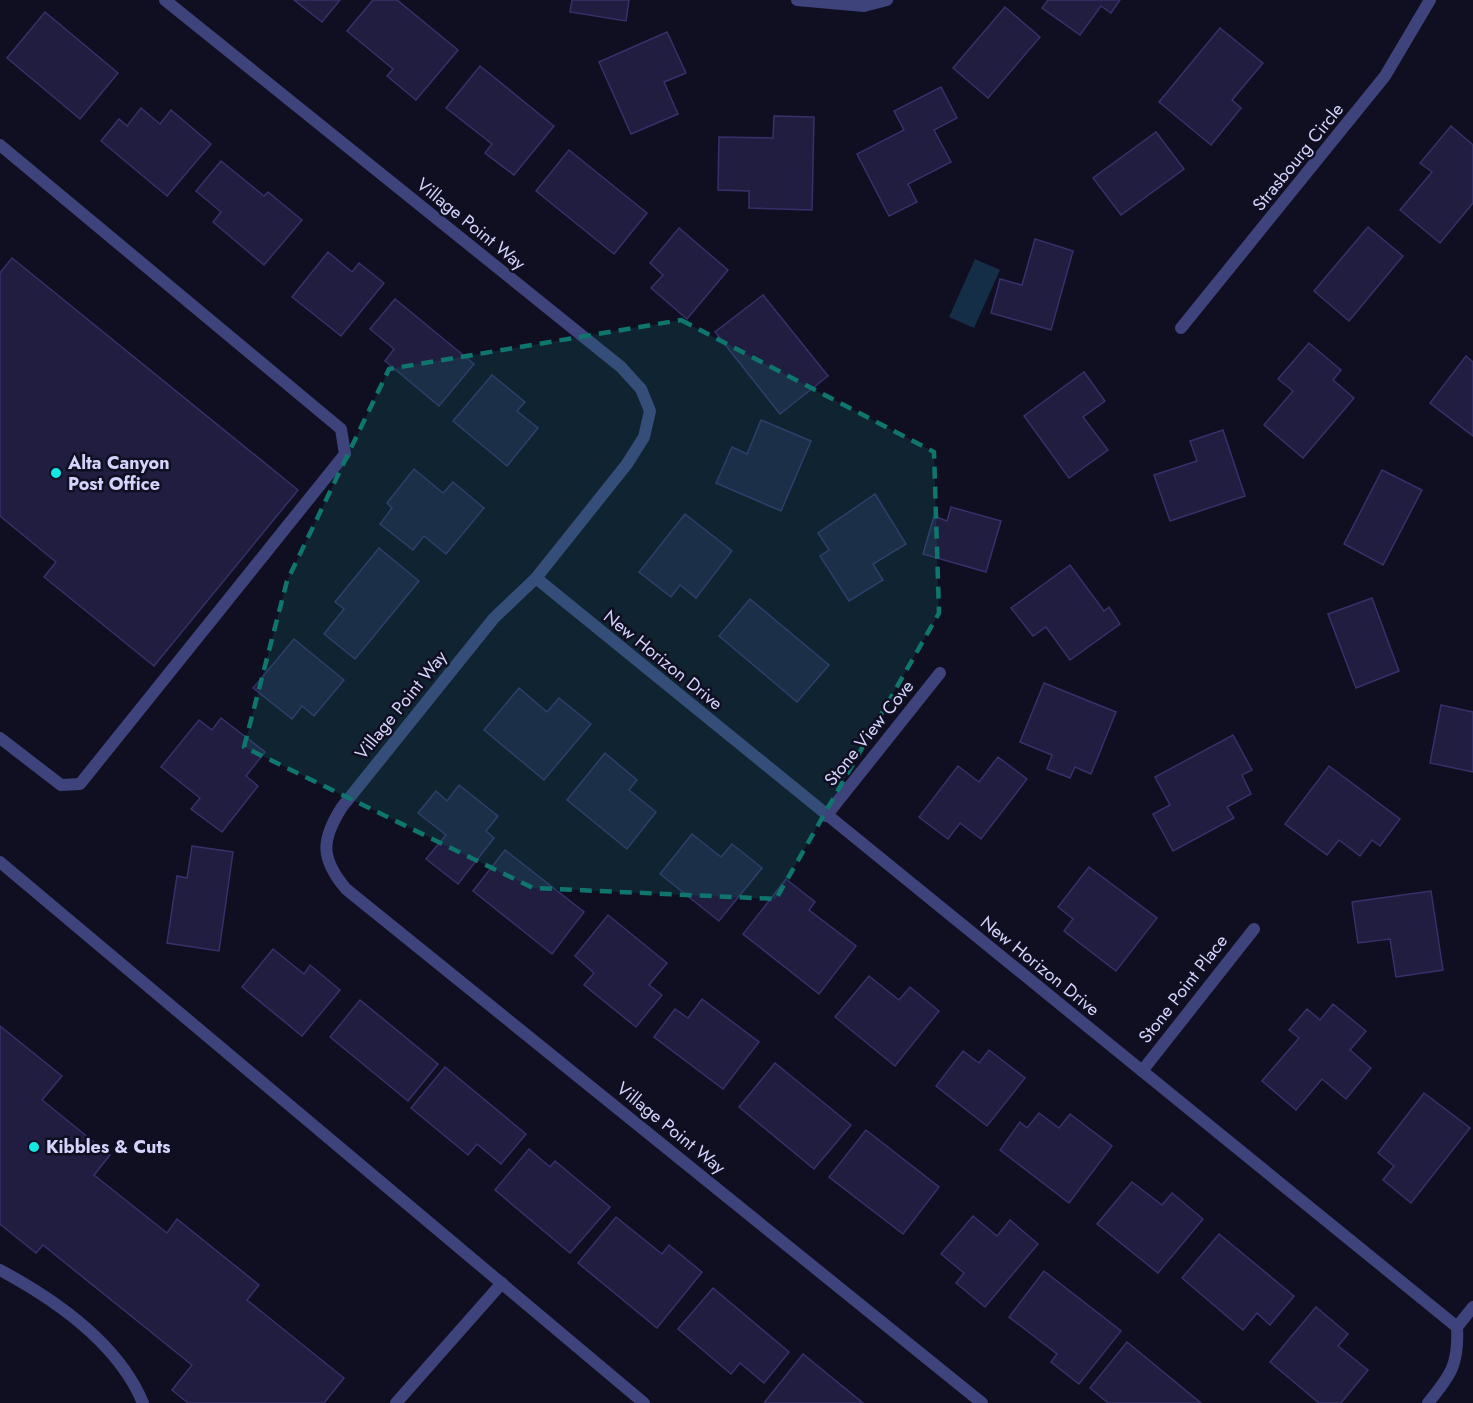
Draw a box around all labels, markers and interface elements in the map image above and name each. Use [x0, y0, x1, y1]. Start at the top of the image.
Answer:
street label: Strasbourg Circle [1246, 97, 1350, 217]
street label: Village Point Way [411, 172, 531, 276]
place label: Alta Canyon Post Office [67, 450, 170, 497]
marker: Alta Canyon Post Office [49, 466, 63, 480]
street label: New Horizon Drive [598, 604, 728, 716]
street label: Village Point Way [349, 645, 453, 765]
street label: Stone View Cove [818, 674, 920, 792]
street label: New Horizon Drive [975, 910, 1105, 1022]
street label: Stone Point Place [1132, 929, 1234, 1049]
street label: Village Point Way [611, 1076, 731, 1180]
place label: Kibbles & Cuts [46, 1134, 170, 1160]
marker: Kibbles & Cuts [27, 1140, 41, 1154]

